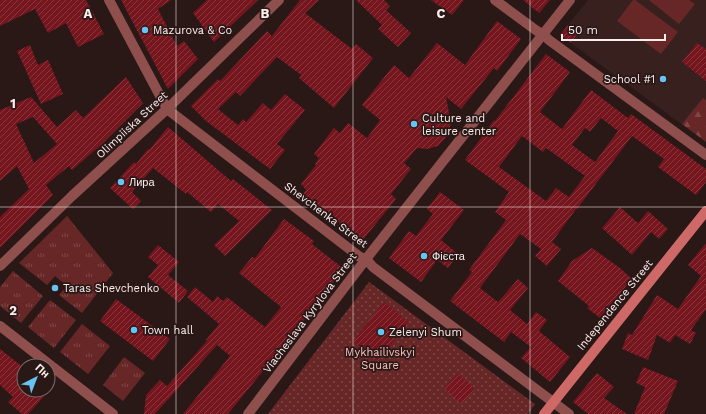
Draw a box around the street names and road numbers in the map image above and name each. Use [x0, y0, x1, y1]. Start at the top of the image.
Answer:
street label: Olimpiiska Street [94, 88, 171, 161]
street label: Shevchenka Street [282, 179, 370, 251]
street label: Viacheslava Kyrylova Street [261, 250, 360, 376]
street label: Independence Street [574, 257, 656, 353]

